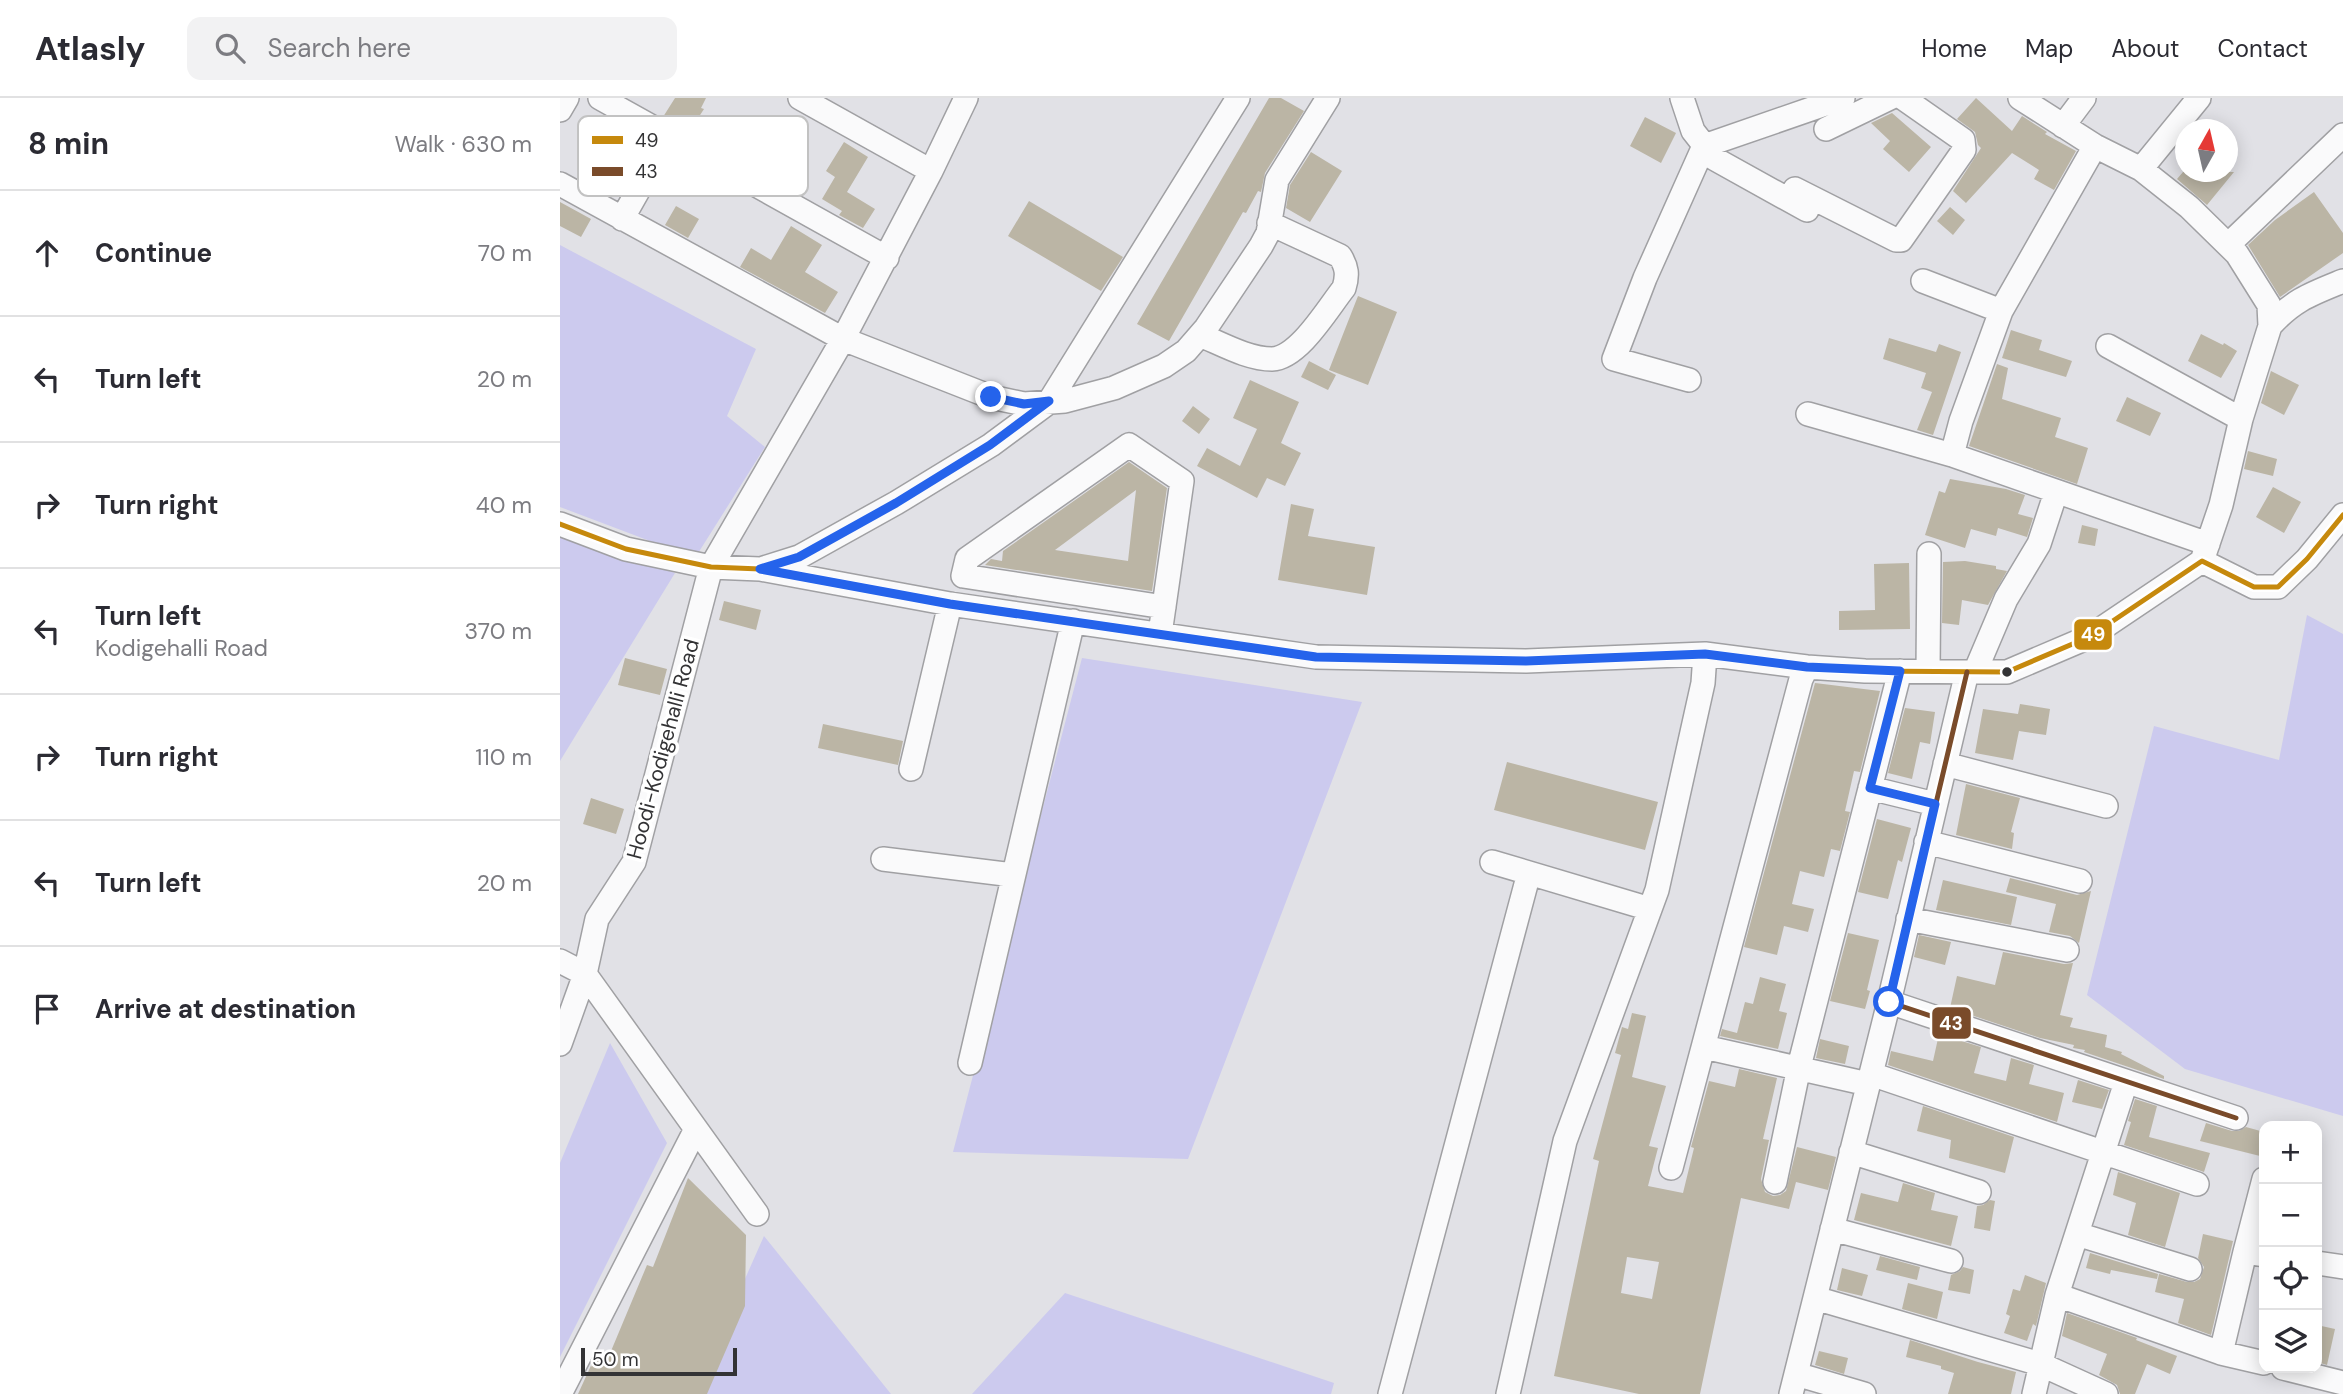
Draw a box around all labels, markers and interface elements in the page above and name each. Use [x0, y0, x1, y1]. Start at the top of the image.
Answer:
search box [187, 17, 677, 80]
text: Atlasly [35, 27, 145, 70]
icon: search [211, 29, 249, 67]
text: Search here [267, 31, 411, 65]
text: Home [1921, 33, 1987, 64]
text: Map [2025, 33, 2073, 64]
text: About [2111, 33, 2180, 64]
text: Contact [2218, 33, 2308, 64]
legend [578, 116, 808, 196]
north arrow [2175, 119, 2238, 182]
text: 8 min [28, 124, 109, 163]
text: 49 [635, 128, 658, 153]
text: Walk · 630 m [394, 129, 532, 159]
text: 43 [635, 159, 658, 184]
icon: ahead [28, 234, 66, 272]
text: Continue [95, 236, 212, 270]
text: 70 m [478, 238, 532, 268]
icon: left [28, 360, 66, 398]
text: Turn left [95, 362, 202, 396]
text: 20 m [477, 364, 532, 394]
route end [975, 381, 1006, 412]
icon: right [28, 486, 66, 524]
text: Turn right [95, 488, 219, 522]
text: 40 m [476, 490, 532, 520]
text: Turn left [95, 599, 202, 633]
icon: left [28, 612, 66, 650]
text: 370 m [464, 616, 532, 646]
line badge: 49 [2073, 618, 2113, 651]
text: 49 [2081, 622, 2105, 647]
text: Kodigehalli Road [95, 633, 268, 663]
street label: Hoodi-Kodigehalli Road [620, 636, 706, 862]
unlabelled marker [2000, 665, 2014, 679]
icon: right [28, 738, 66, 776]
text: Turn right [95, 740, 219, 774]
text: 110 m [475, 742, 532, 772]
icon: left [28, 864, 66, 902]
text: Turn left [95, 866, 202, 900]
text: 20 m [477, 868, 532, 898]
route start [1873, 986, 1904, 1017]
icon: arrive [28, 990, 66, 1028]
text: Arrive at destination [95, 992, 356, 1026]
line badge: 43 [1931, 1006, 1972, 1040]
text: 43 [1939, 1011, 1963, 1036]
map controls [2259, 1121, 2322, 1373]
button: + [2259, 1121, 2322, 1184]
button: − [2259, 1184, 2322, 1247]
button: locate [2259, 1247, 2322, 1310]
button: layers [2259, 1310, 2322, 1373]
scale bar [581, 1345, 737, 1377]
text: 50 m [592, 1347, 639, 1372]

